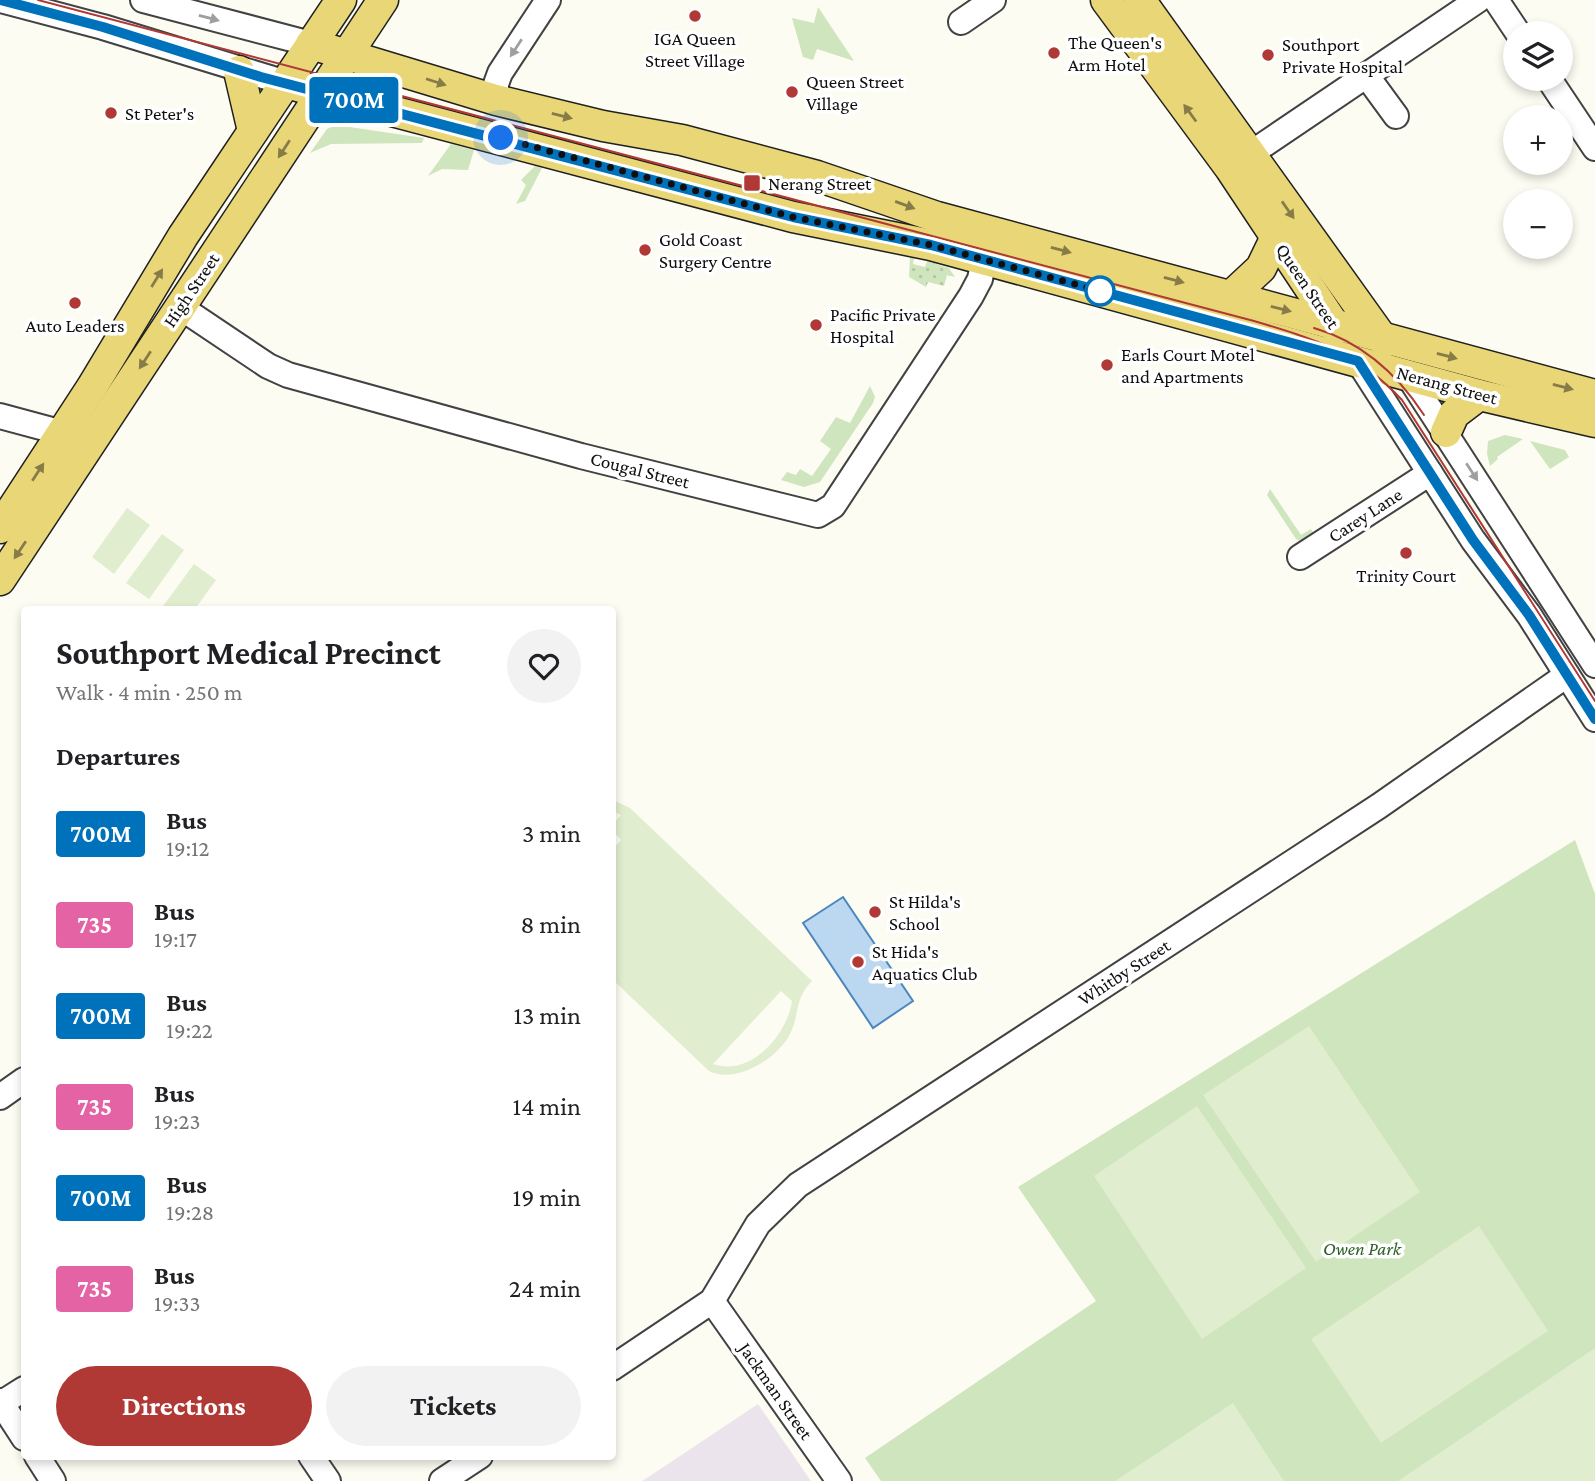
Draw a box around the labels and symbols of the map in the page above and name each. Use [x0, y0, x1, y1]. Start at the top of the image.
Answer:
marker: IGA Queen Street Village [687, 8, 703, 24]
one-way arrow [199, 13, 220, 23]
place label: IGA Queen Street Village [645, 28, 745, 71]
place label: The Queen's Arm Hotel [1068, 32, 1162, 75]
place label: Southport Private Hospital [1282, 34, 1403, 77]
one-way arrow [509, 39, 523, 57]
marker: The Queen's Arm Hotel [1046, 45, 1062, 61]
marker: Southport Private Hospital [1260, 47, 1276, 63]
place label: Queen Street Village [806, 71, 904, 114]
line badge: 700M [305, 77, 403, 123]
one-way arrow [425, 77, 446, 88]
marker: Queen Street Village [784, 84, 800, 100]
place label: St Peter's [125, 103, 194, 124]
one-way arrow [1183, 104, 1197, 122]
marker: St Peter's [103, 105, 119, 121]
one-way arrow [551, 111, 573, 122]
your location [483, 120, 518, 155]
one-way arrow [277, 140, 290, 159]
marker: Nerang Street [742, 173, 762, 193]
place label: Nerang Street [768, 173, 872, 194]
one-way arrow [894, 200, 915, 211]
one-way arrow [1281, 201, 1295, 219]
place label: Gold Coast Surgery Centre [659, 229, 772, 272]
street label: Queen Street [1272, 240, 1344, 333]
marker: Gold Coast Surgery Centre [637, 242, 653, 258]
one-way arrow [1050, 245, 1072, 256]
street label: High Street [159, 248, 224, 331]
one-way arrow [150, 268, 163, 287]
unlabelled marker [1085, 276, 1115, 306]
one-way arrow [1164, 276, 1185, 286]
marker: Auto Leaders [67, 295, 83, 311]
place label: Pacific Private Hospital [830, 304, 936, 347]
one-way arrow [1270, 304, 1292, 315]
place label: Auto Leaders [26, 315, 124, 336]
marker: Pacific Private Hospital [808, 317, 824, 333]
place label: Earls Court Motel and Apartments [1121, 344, 1255, 387]
one-way arrow [139, 350, 152, 370]
one-way arrow [1437, 352, 1458, 362]
marker: Earls Court Motel and Apartments [1099, 357, 1115, 373]
street label: Nerang Street [1394, 361, 1500, 409]
one-way arrow [1552, 381, 1574, 392]
street label: Cougal Street [588, 448, 692, 493]
one-way arrow [31, 462, 44, 481]
one-way arrow [1465, 462, 1478, 482]
street label: Carey Lane [1324, 483, 1406, 547]
one-way arrow [13, 541, 27, 559]
marker: Trinity Court [1398, 545, 1414, 561]
place label: Trinity Court [1356, 565, 1456, 586]
place label: St Hilda's School [889, 891, 961, 934]
marker: St Hilda's School [867, 904, 883, 920]
street label: Whitby Street [1074, 934, 1175, 1010]
place label: St Hida's Aquatics Club [872, 941, 978, 984]
marker: St Hida's Aquatics Club [850, 954, 866, 970]
park label: Owen Park [1323, 1238, 1402, 1259]
street label: Jackman Street [734, 1337, 818, 1444]

